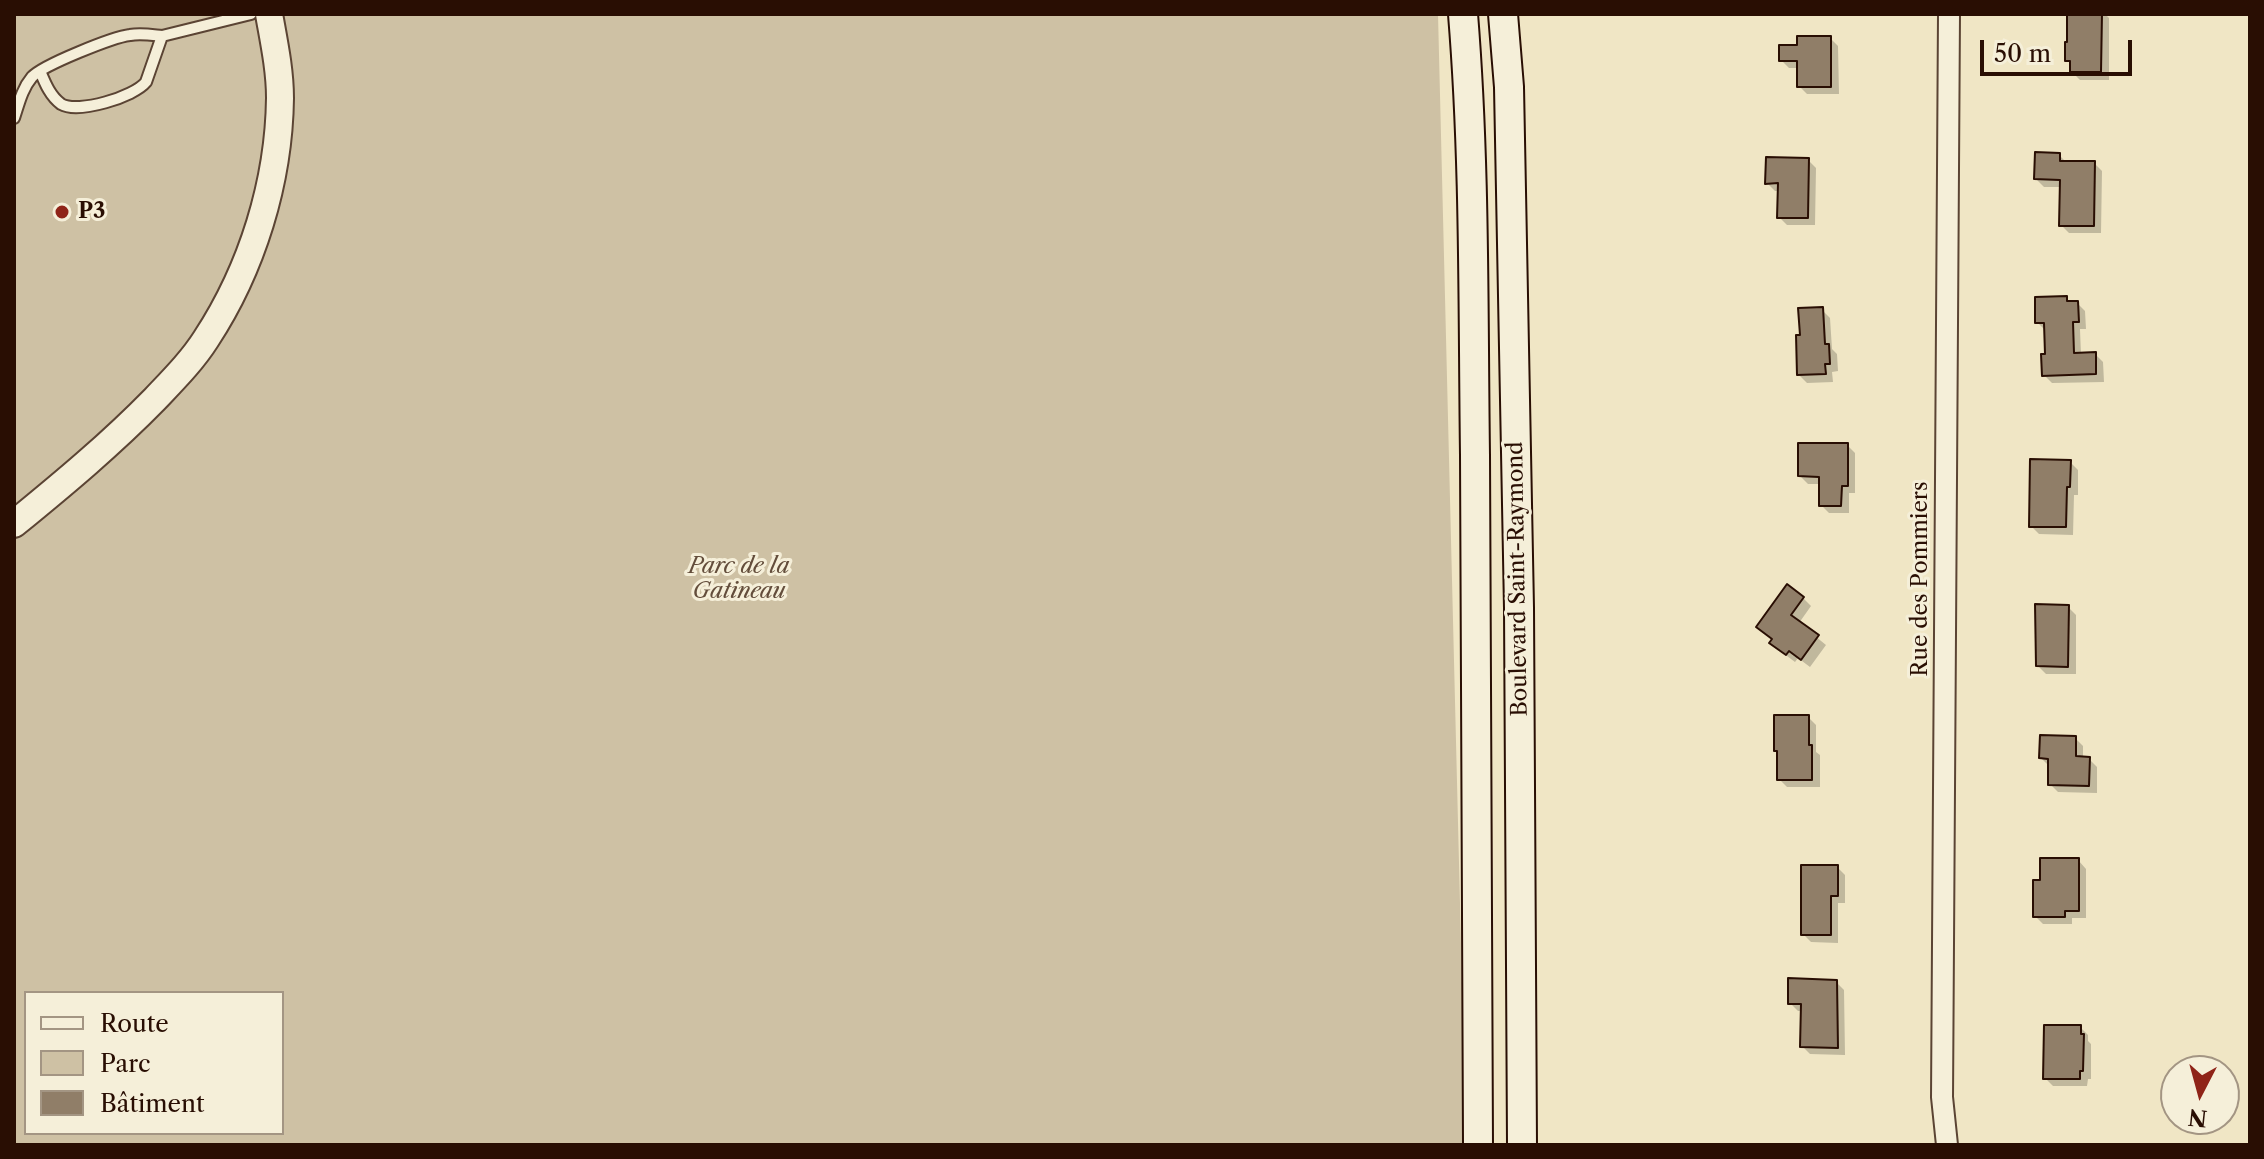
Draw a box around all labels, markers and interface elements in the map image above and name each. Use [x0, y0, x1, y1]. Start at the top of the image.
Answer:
scale bar [1984, 24, 2136, 74]
text: 50 m [1994, 39, 2051, 68]
place label: P3 [78, 199, 106, 225]
marker: P3 [53, 203, 71, 221]
street label: Boulevard Saint-Raymond [1502, 441, 1534, 717]
street label: Rue des Pommiers [1908, 481, 1934, 677]
park label: Parc de la Gatineau [688, 554, 790, 606]
legend [24, 991, 284, 1135]
text: Route [100, 1009, 169, 1038]
text: Parc [100, 1049, 151, 1078]
north arrow [2160, 1055, 2240, 1135]
text: Bâtiment [100, 1089, 205, 1118]
text: N [2187, 1103, 2209, 1132]

